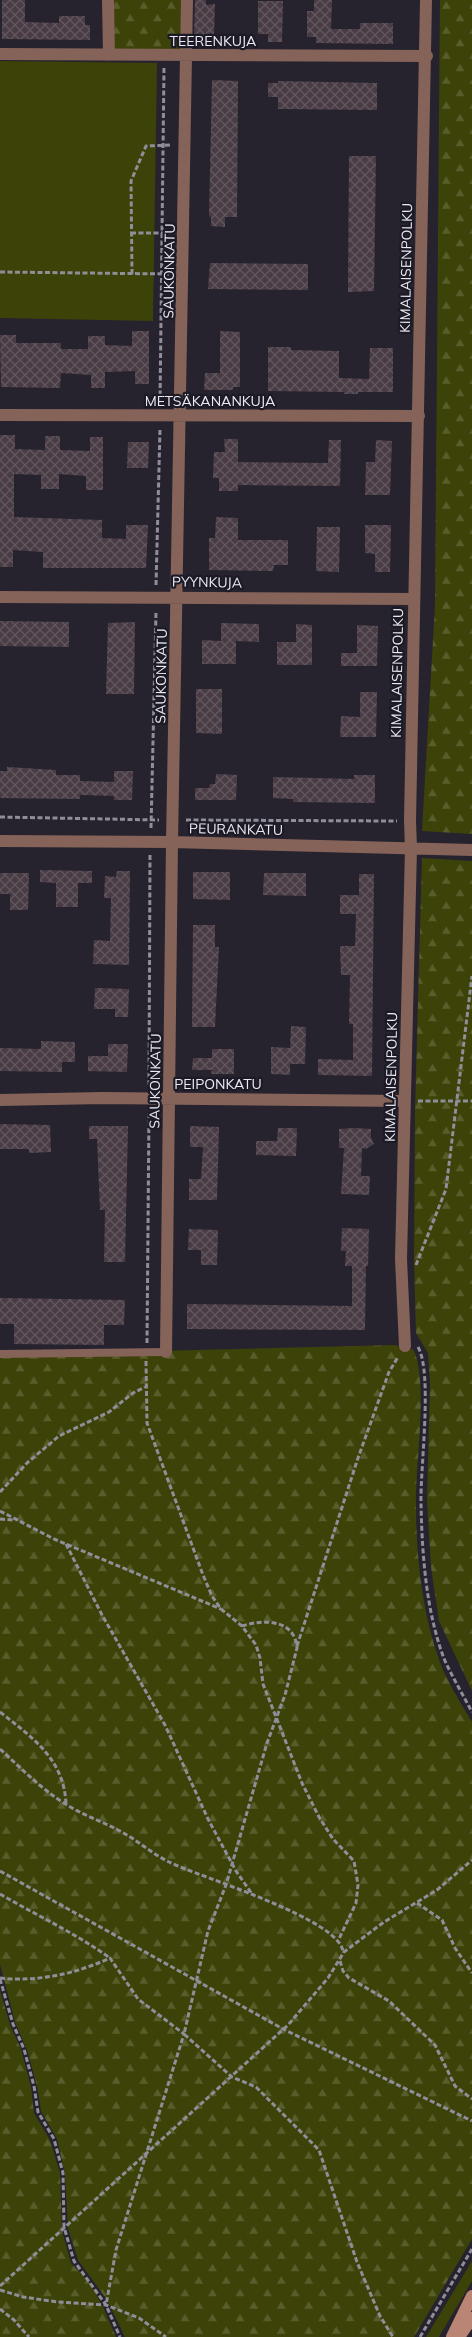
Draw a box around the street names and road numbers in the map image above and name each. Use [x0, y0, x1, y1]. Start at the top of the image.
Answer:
street label: TEERENKUJA [170, 32, 257, 50]
street label: KIMALAISENPOLKU [396, 203, 416, 333]
street label: SAUKONKATU [159, 223, 179, 319]
street label: METSÄKANANKUJA [145, 392, 276, 410]
street label: PYYNKUJA [172, 572, 243, 592]
street label: KIMALAISENPOLKU [387, 608, 407, 738]
street label: SAUKONKATU [151, 628, 171, 724]
street label: PEURANKATU [189, 819, 283, 839]
street label: KIMALAISENPOLKU [381, 1012, 401, 1142]
street label: SAUKONKATU [145, 1033, 165, 1129]
street label: PEIPONKATU [174, 1075, 262, 1093]

